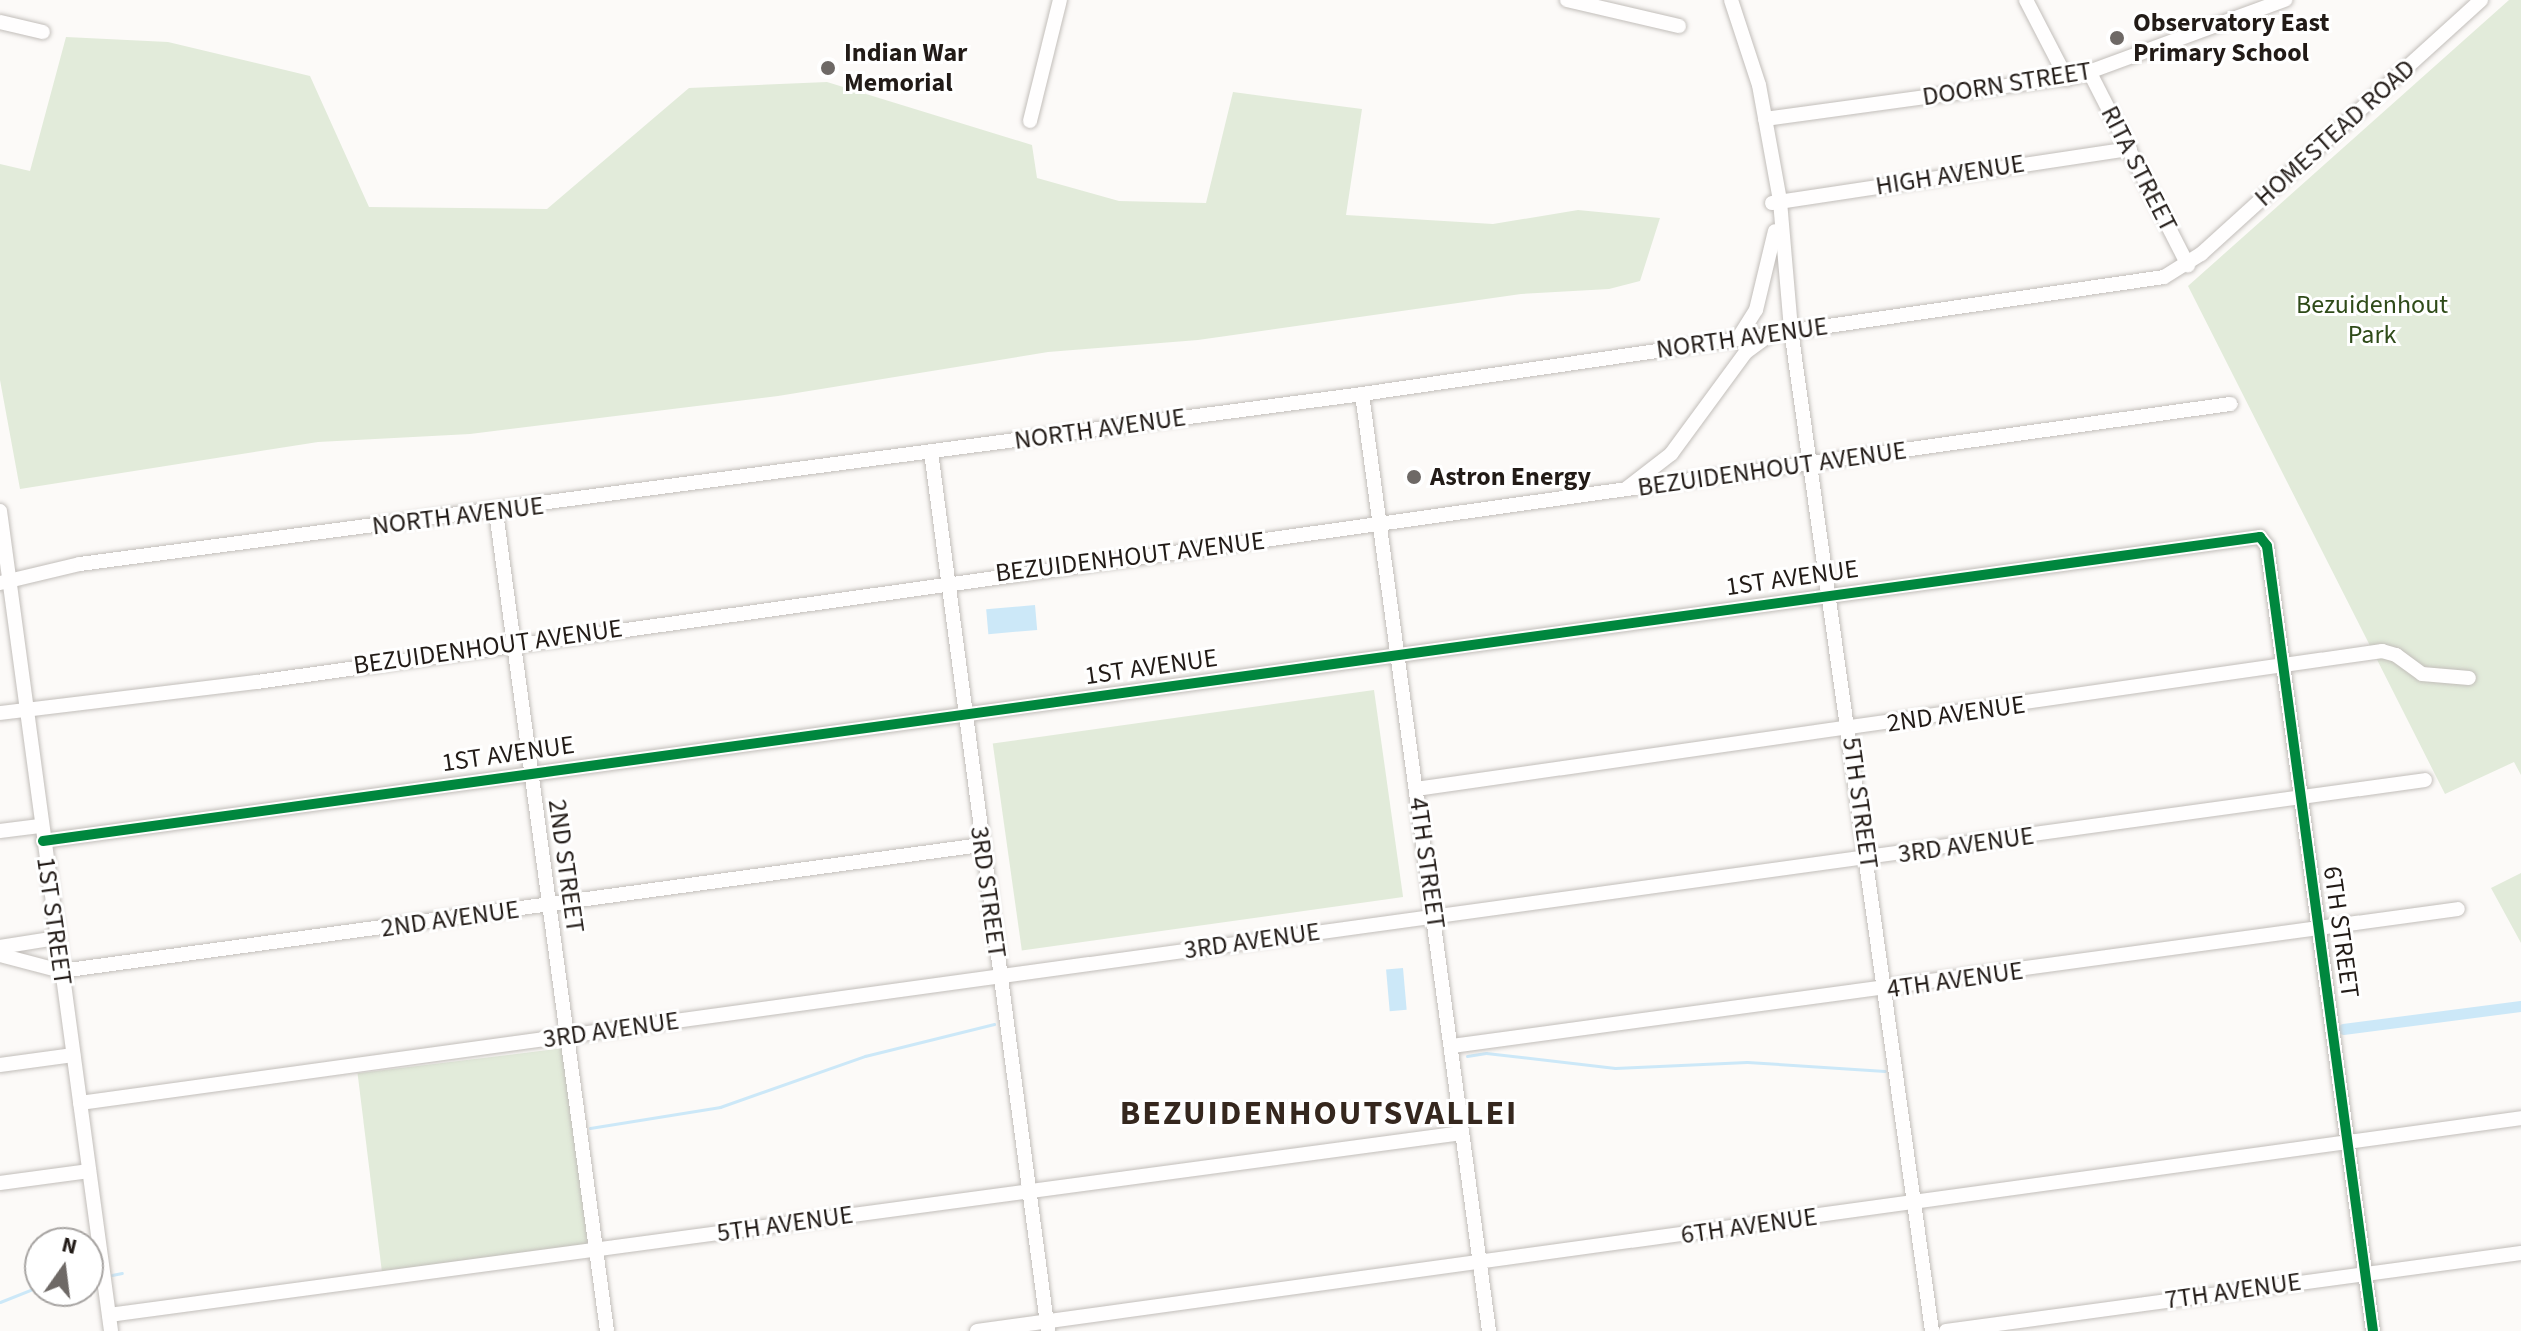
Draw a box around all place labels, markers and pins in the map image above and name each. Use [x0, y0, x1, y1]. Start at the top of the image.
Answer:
place label: Observatory East Primary School [2133, 7, 2329, 68]
marker: Observatory East Primary School [2108, 29, 2126, 47]
place label: Indian War Memorial [844, 37, 967, 98]
marker: Indian War Memorial [819, 59, 837, 77]
place label: Astron Energy [1430, 461, 1591, 493]
marker: Astron Energy [1405, 468, 1423, 486]

